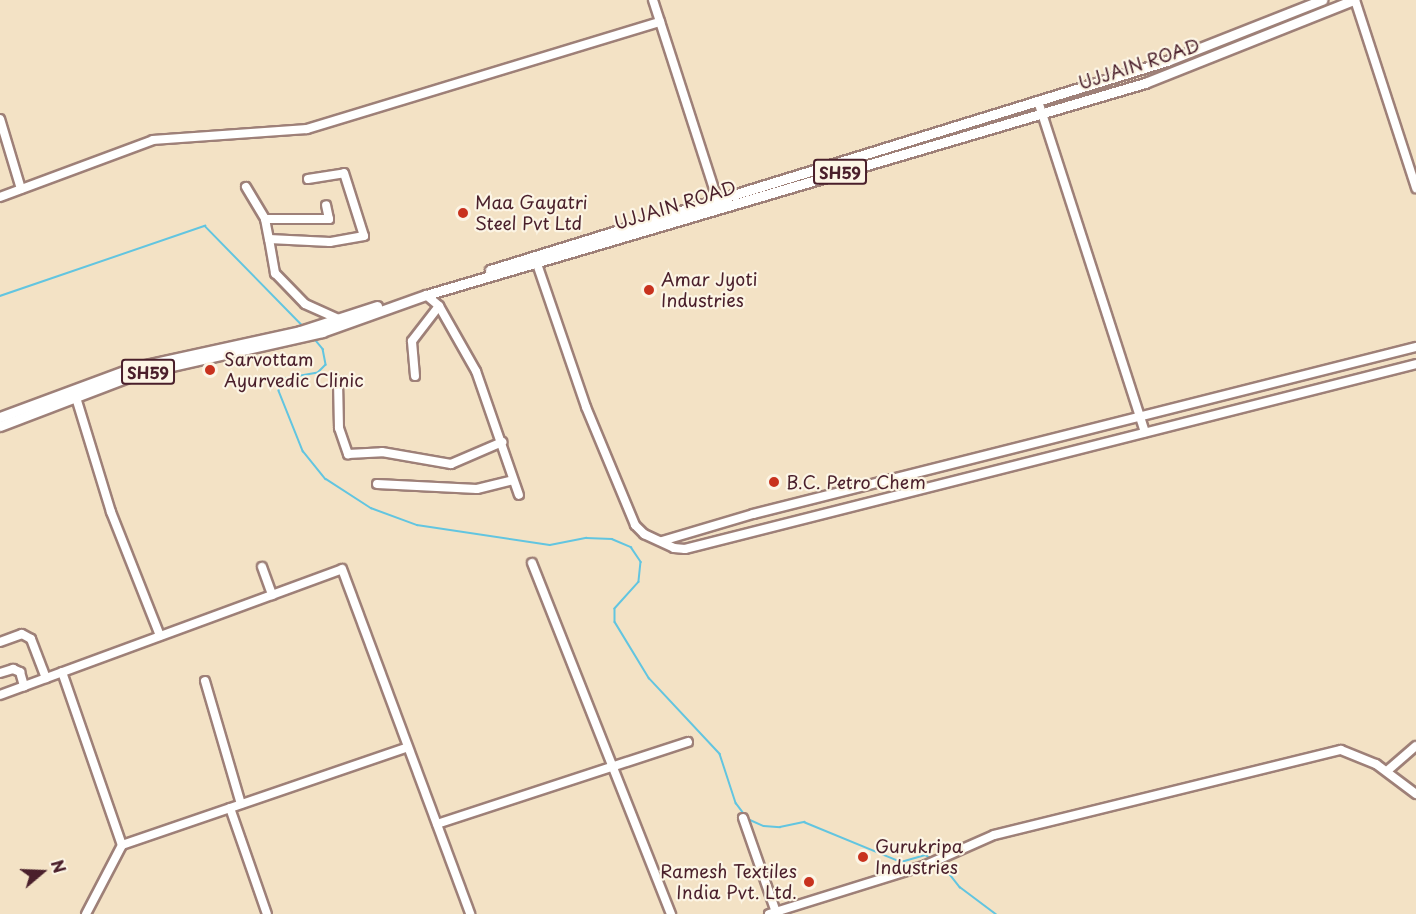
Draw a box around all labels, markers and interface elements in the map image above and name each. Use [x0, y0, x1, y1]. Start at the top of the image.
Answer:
street label: UJJAIN ROAD [1075, 34, 1203, 94]
road number: SH59 [813, 159, 867, 185]
street label: UJJAIN ROAD [611, 176, 739, 234]
place label: Maa Gayatri Steel Pvt Ltd [475, 192, 589, 234]
marker: Maa Gayatri Steel Pvt Ltd [456, 206, 470, 220]
place label: Amar Jyoti Industries [661, 269, 759, 312]
marker: Amar Jyoti Industries [642, 283, 656, 297]
place label: Sarvottam Ayurvedic Clinic [224, 349, 364, 392]
road number: SH59 [121, 359, 175, 385]
marker: Sarvottam Ayurvedic Clinic [201, 361, 219, 379]
place label: B.C. Petro Chem [786, 471, 928, 493]
marker: B.C. Petro Chem [767, 475, 781, 489]
place label: Gurukripa Industries [875, 836, 963, 878]
north arrow [12, 842, 72, 902]
marker: Gurukripa Industries [856, 850, 870, 864]
text: N [46, 856, 72, 876]
place label: Ramesh Textiles India Pvt. Ltd. [660, 861, 797, 904]
marker: Ramesh Textiles India Pvt. Ltd. [802, 875, 816, 889]

